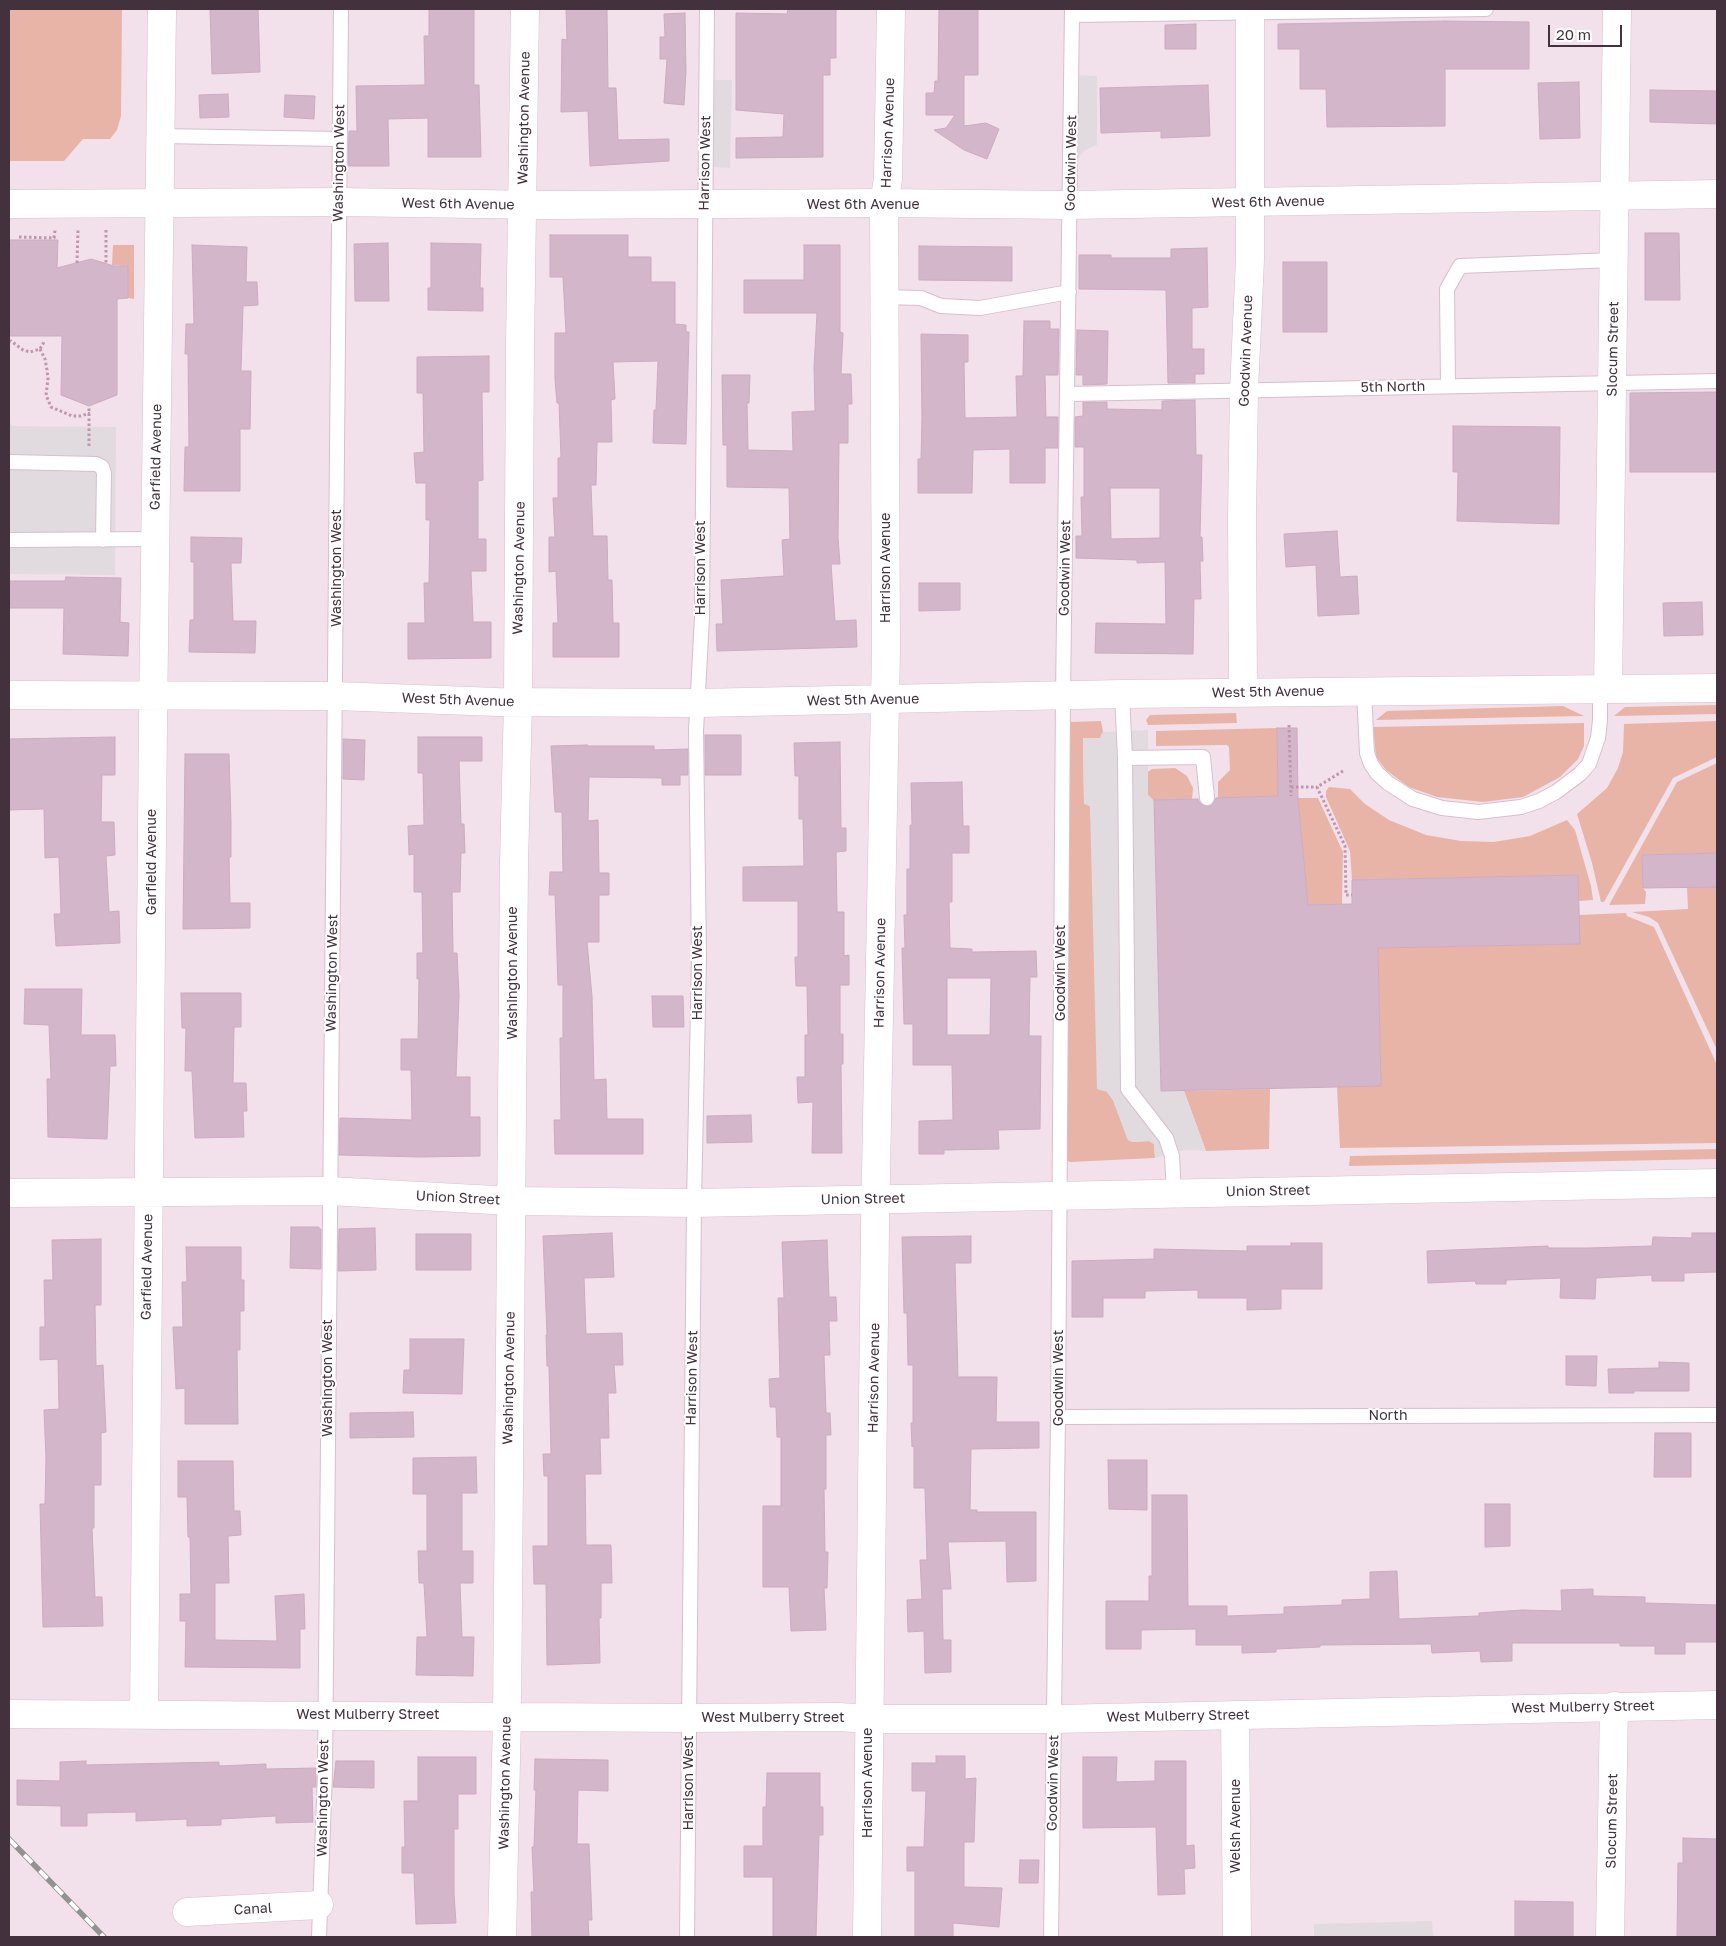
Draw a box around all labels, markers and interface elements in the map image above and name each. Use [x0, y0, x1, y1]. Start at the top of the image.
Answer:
scale bar [1551, 15, 1625, 47]
text: 20 m [1556, 25, 1591, 43]
street label: Washington Avenue [514, 51, 534, 185]
street label: Harrison Avenue [878, 77, 898, 189]
street label: Washington West [330, 104, 348, 222]
street label: Harrison West [696, 115, 714, 211]
street label: Goodwin West [1062, 115, 1080, 211]
street label: West 6th Avenue [1211, 193, 1325, 211]
street label: West 6th Avenue [401, 195, 515, 213]
street label: West 6th Avenue [806, 197, 920, 213]
street label: Goodwin Avenue [1236, 295, 1256, 407]
street label: Slocum Street [1604, 301, 1622, 397]
street label: 5th North [1360, 378, 1426, 396]
street label: Garfield Avenue [147, 404, 165, 510]
street label: Washington Avenue [509, 501, 529, 635]
street label: Washington West [329, 509, 345, 627]
street label: Harrison Avenue [878, 513, 894, 623]
street label: Harrison West [693, 520, 709, 616]
street label: Goodwin West [1056, 520, 1074, 616]
street label: West 5th Avenue [1211, 683, 1325, 701]
street label: West 5th Avenue [401, 690, 515, 710]
street label: West 5th Avenue [806, 691, 920, 709]
street label: Garfield Avenue [144, 809, 160, 915]
street label: Washington Avenue [505, 906, 521, 1040]
street label: Washington West [323, 914, 341, 1032]
street label: Harrison Avenue [871, 918, 889, 1028]
street label: Harrison West [690, 925, 706, 1021]
street label: Goodwin West [1053, 925, 1069, 1021]
street label: Union Street [1226, 1182, 1310, 1200]
street label: Union Street [415, 1187, 501, 1209]
street label: Union Street [821, 1190, 905, 1208]
street label: Garfield Avenue [138, 1214, 156, 1320]
street label: Washington Avenue [499, 1311, 519, 1445]
street label: Washington West [320, 1319, 336, 1437]
street label: Harrison Avenue [865, 1323, 883, 1433]
street label: Harrison West [683, 1330, 701, 1426]
street label: Goodwin West [1051, 1330, 1067, 1426]
street label: North [1369, 1408, 1407, 1424]
street label: West Mulberry Street [1511, 1697, 1655, 1717]
street label: West Mulberry Street [1106, 1706, 1250, 1726]
street label: West Mulberry Street [296, 1707, 440, 1723]
street label: West Mulberry Street [701, 1710, 845, 1726]
street label: Washington Avenue [495, 1716, 515, 1850]
street label: Harrison Avenue [860, 1728, 876, 1838]
street label: Harrison West [681, 1735, 697, 1831]
street label: Goodwin West [1044, 1735, 1062, 1831]
street label: Washington West [314, 1739, 332, 1857]
street label: Slocum Street [1603, 1773, 1621, 1869]
street label: Welsh Avenue [1228, 1779, 1244, 1873]
street label: Canal [233, 1900, 273, 1918]

